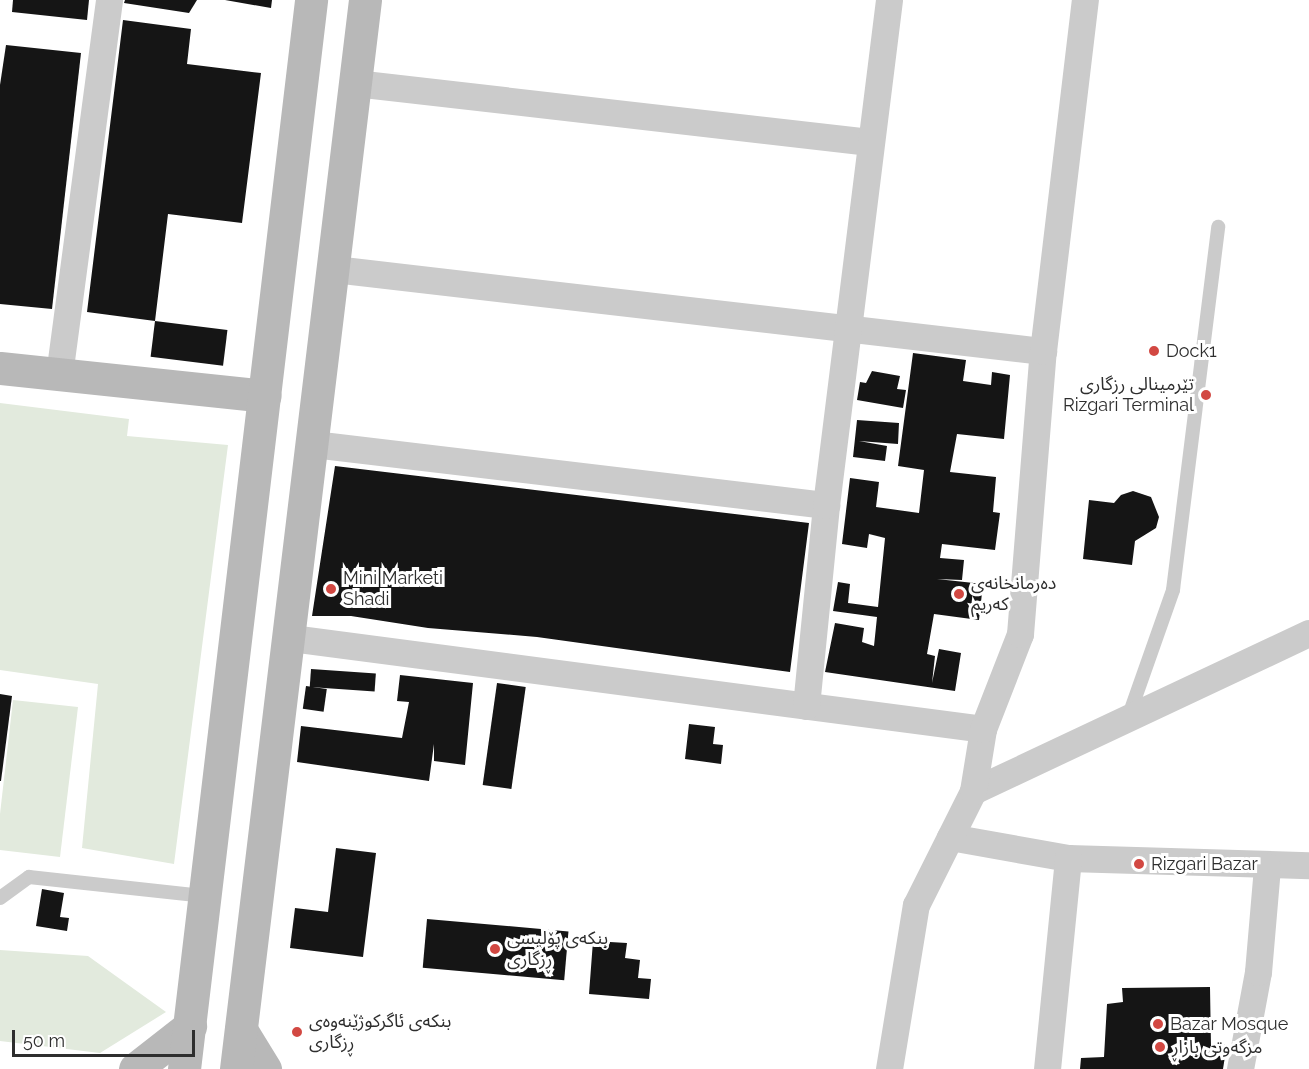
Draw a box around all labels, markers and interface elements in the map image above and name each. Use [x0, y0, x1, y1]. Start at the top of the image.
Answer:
place label: Dock1 [1166, 340, 1217, 362]
marker: Dock1 [1147, 344, 1161, 358]
place label: تێرمینالی ڕزگاری Rizgari Terminal [1062, 374, 1194, 416]
marker: تێرمینالی ڕزگاری Rizgari Terminal [1199, 388, 1213, 402]
place label: Mini Marketi Shadi [343, 568, 443, 610]
place label: دەرمانخانەی کەریم [971, 573, 1056, 616]
marker: Mini Marketi Shadi [324, 582, 338, 596]
marker: دەرمانخانەی کەریم [952, 587, 966, 601]
place label: Rizgari Bazar [1151, 853, 1258, 875]
marker: Rizgari Bazar [1132, 857, 1146, 871]
place label: بنکەی پۆلیسی ڕزگاری [507, 928, 608, 970]
marker: بنکەی پۆلیسی ڕزگاری [488, 942, 502, 956]
place label: بنکەی ئاگرکوژێنەوەی ڕزگاری [309, 1011, 451, 1054]
place label: Bazar Mosque [1170, 1013, 1289, 1035]
marker: Bazar Mosque [1151, 1017, 1165, 1031]
scale bar [15, 1018, 198, 1056]
marker: بنکەی ئاگرکوژێنەوەی ڕزگاری [290, 1025, 304, 1039]
text: 50 m [23, 1030, 65, 1051]
place label: مزگەوتی بازاڕ [1172, 1036, 1262, 1058]
marker: مزگەوتی بازاڕ [1153, 1040, 1167, 1054]

